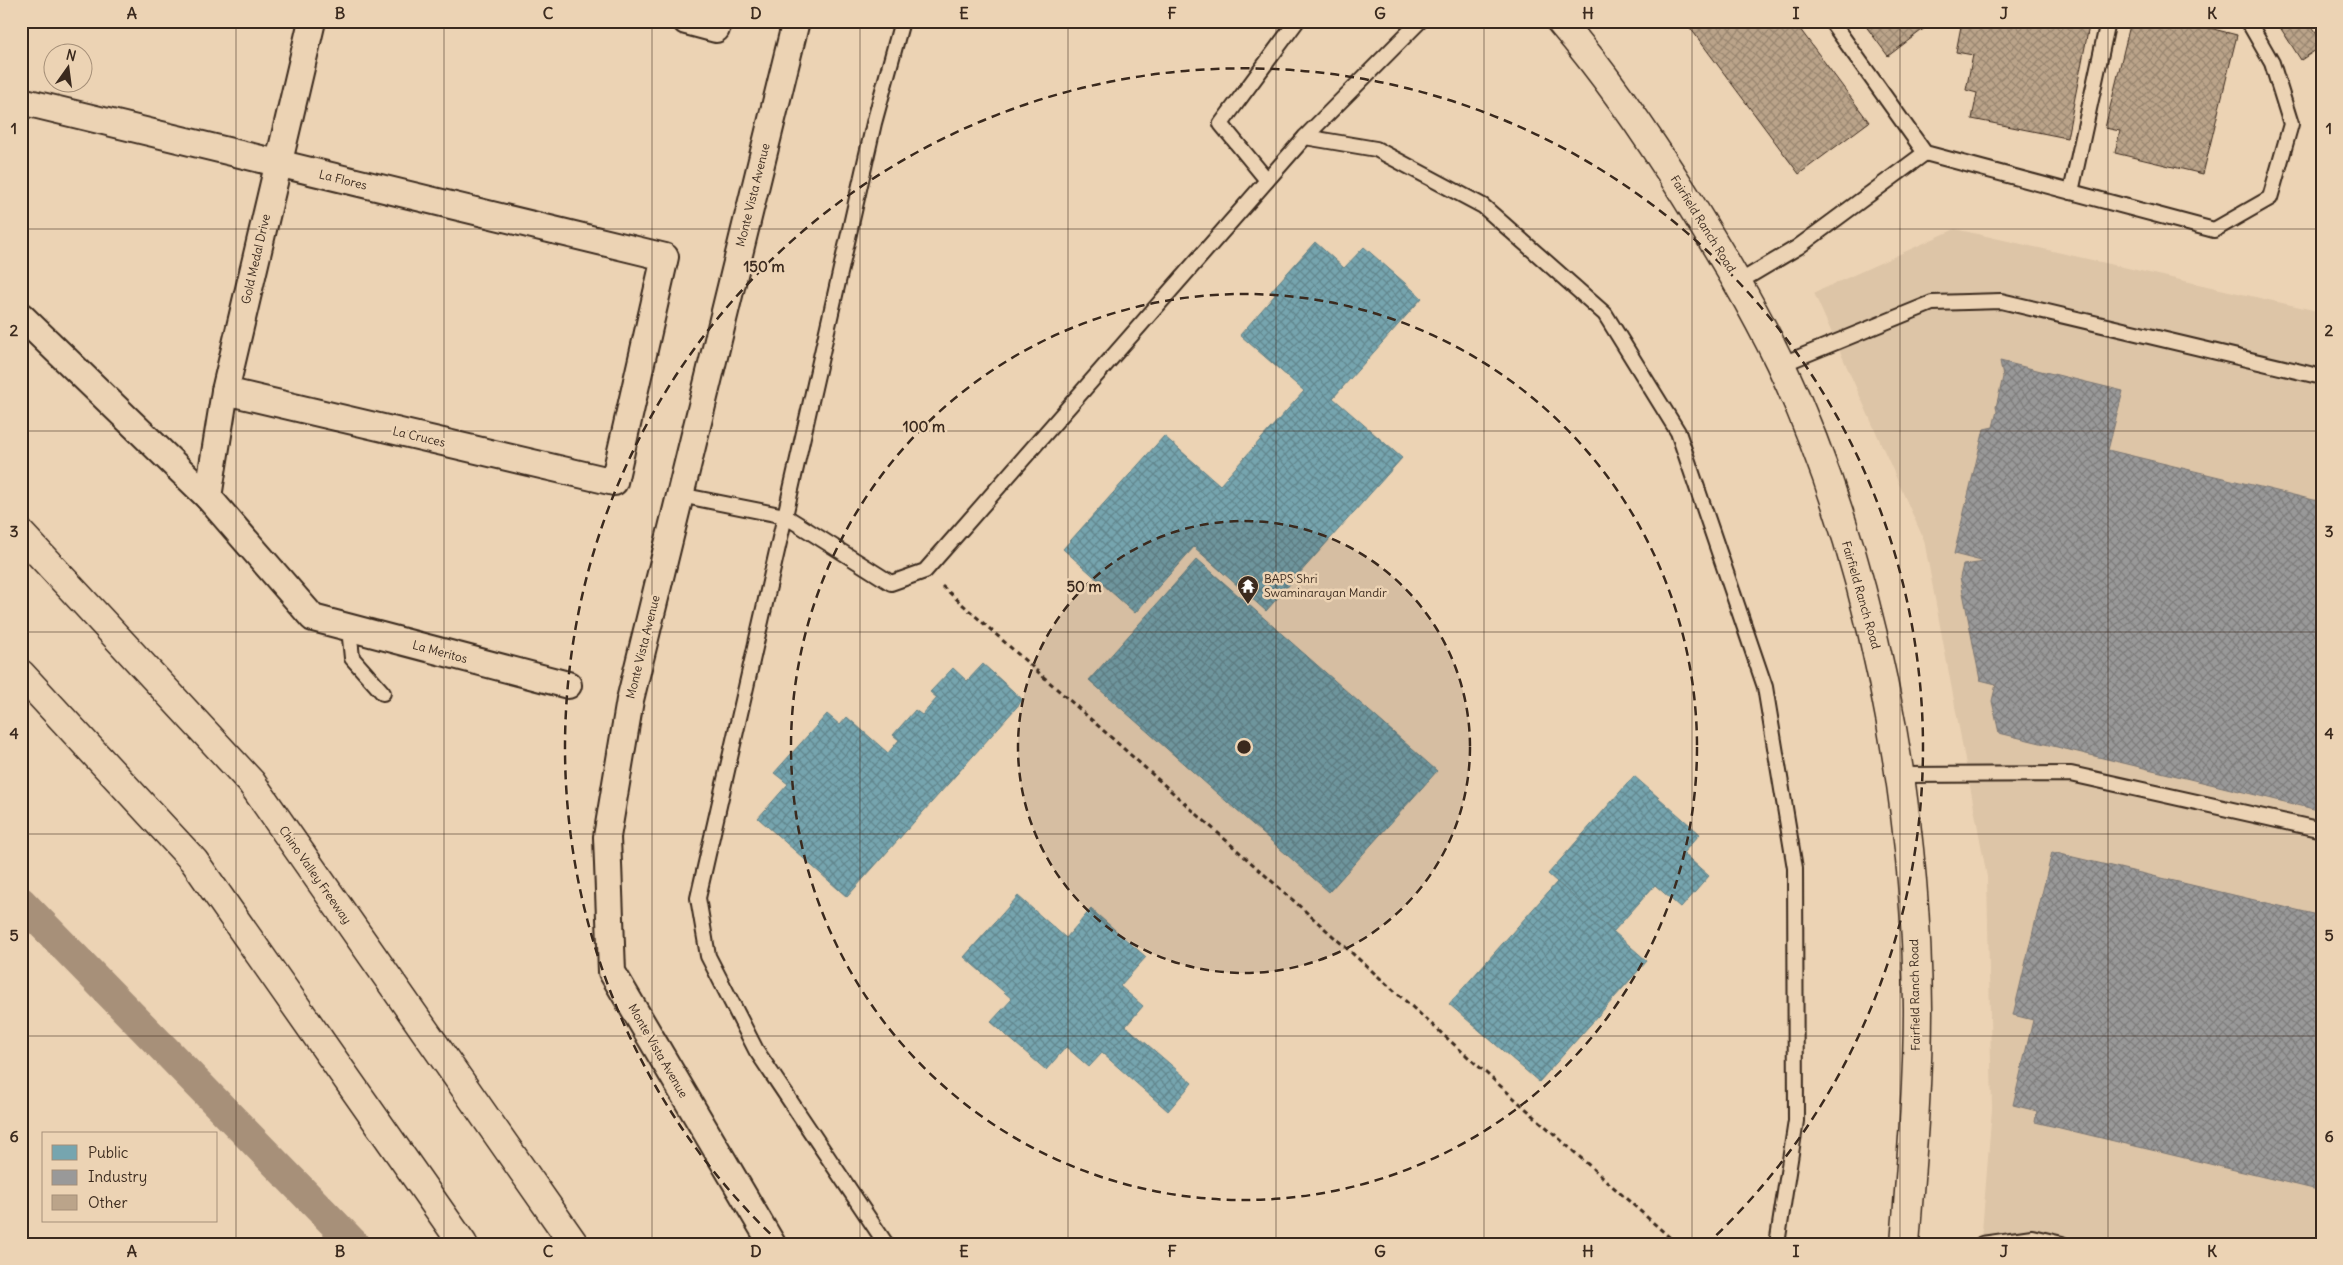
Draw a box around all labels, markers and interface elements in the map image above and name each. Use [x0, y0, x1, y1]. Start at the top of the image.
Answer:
text: A [127, 3, 137, 23]
text: B [335, 3, 346, 23]
text: C [543, 3, 554, 23]
text: D [750, 3, 762, 23]
text: E [959, 3, 969, 23]
text: F [1167, 3, 1177, 23]
text: G [1374, 3, 1386, 23]
text: H [1582, 3, 1594, 23]
text: I [1793, 3, 1800, 23]
text: J [2000, 3, 2009, 23]
text: K [2207, 3, 2217, 23]
north arrow [42, 42, 92, 92]
text: N [64, 45, 78, 65]
text: 1 [11, 118, 17, 138]
text: 1 [2326, 118, 2332, 138]
street label: Monte Vista Avenue [732, 142, 773, 248]
street label: La Flores [318, 166, 369, 193]
street label: Fairfield Ranch Road [1667, 172, 1739, 275]
street label: Gold Medal Drive [238, 212, 273, 305]
text: 150 m [743, 257, 785, 276]
text: 2 [10, 320, 19, 340]
text: 2 [2325, 320, 2334, 340]
text: 100 m [903, 417, 945, 436]
street label: La Cruces [391, 423, 447, 450]
text: 3 [9, 521, 19, 541]
text: 3 [2324, 521, 2334, 541]
street label: Fairfield Ranch Road [1839, 539, 1884, 651]
place label: BAPS Shri Swaminarayan Mandir [1264, 571, 1387, 600]
temple icon: BAPS Shri Swaminarayan Mandir [1236, 574, 1260, 605]
text: 50 m [1066, 577, 1102, 596]
street label: Monte Vista Avenue [622, 594, 663, 700]
street label: La Meritos [411, 637, 469, 666]
text: 4 [9, 723, 19, 743]
text: 4 [2324, 723, 2334, 743]
centre of rings [1235, 738, 1253, 756]
street label: Chino Valley Freeway [276, 823, 355, 927]
text: 5 [9, 925, 19, 945]
text: 5 [2324, 925, 2334, 945]
street label: Fairfield Ranch Road [1906, 939, 1923, 1051]
street label: Monte Vista Avenue [625, 1001, 691, 1100]
text: 6 [9, 1126, 19, 1146]
text: 6 [2324, 1126, 2334, 1146]
legend [42, 1132, 218, 1222]
text: Public [88, 1143, 129, 1162]
text: Industry [88, 1167, 147, 1186]
text: Other [88, 1193, 128, 1212]
text: A [127, 1241, 137, 1261]
text: B [335, 1241, 346, 1261]
text: C [543, 1241, 554, 1261]
text: D [750, 1241, 762, 1261]
text: E [959, 1241, 969, 1261]
text: F [1167, 1241, 1177, 1261]
text: G [1374, 1241, 1386, 1261]
text: H [1582, 1241, 1594, 1261]
text: I [1793, 1241, 1800, 1261]
text: J [2000, 1241, 2009, 1261]
text: K [2207, 1241, 2217, 1261]

